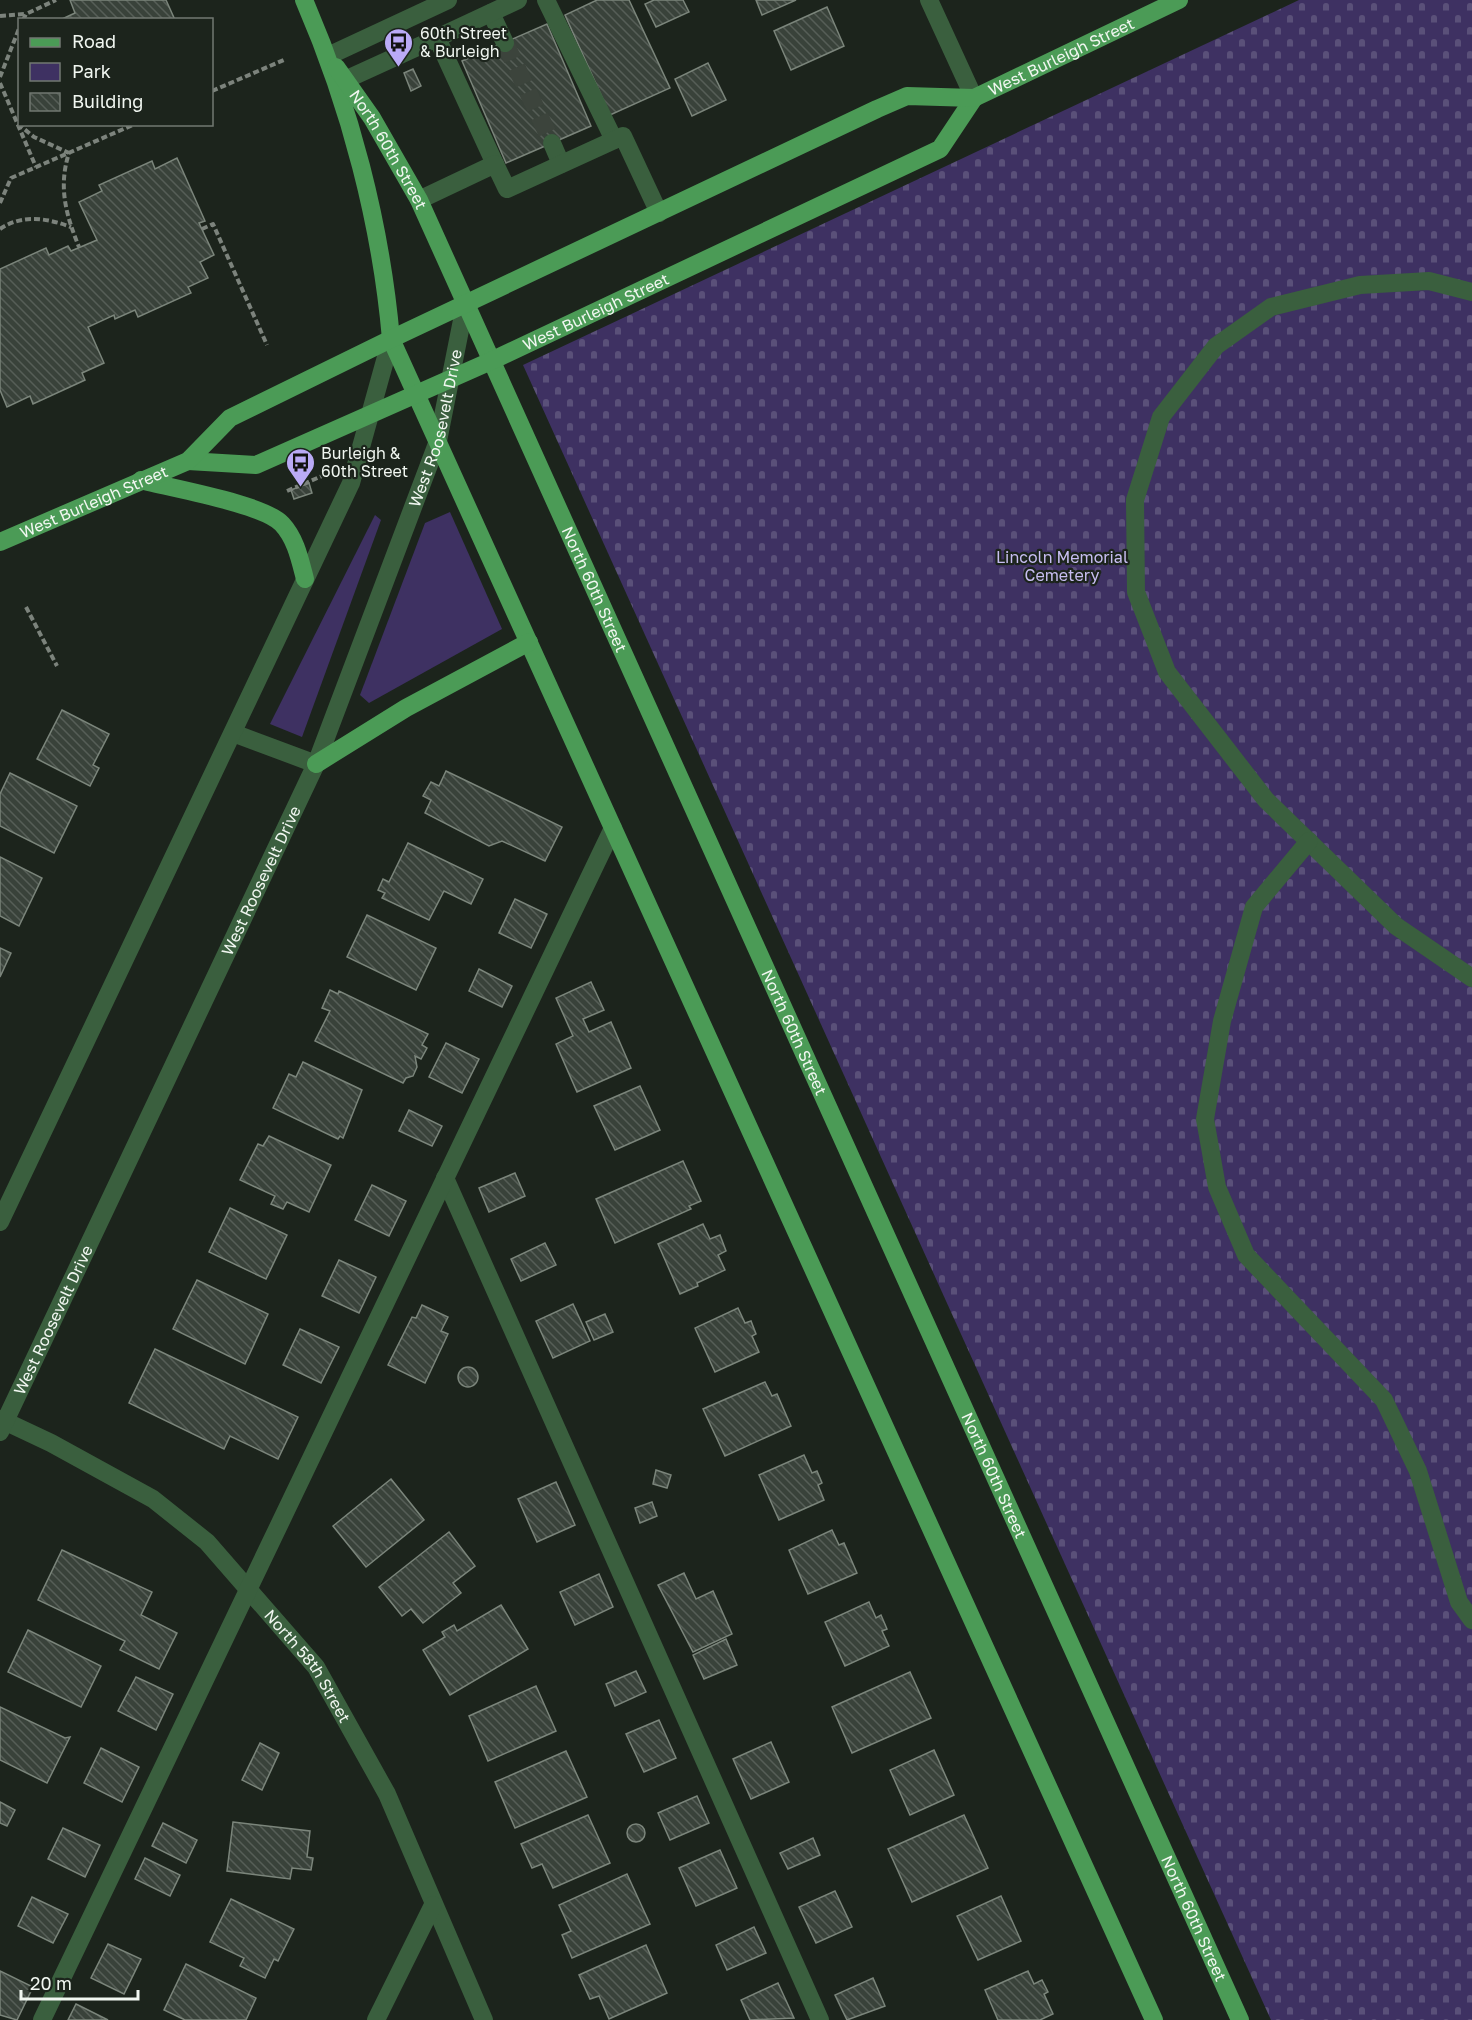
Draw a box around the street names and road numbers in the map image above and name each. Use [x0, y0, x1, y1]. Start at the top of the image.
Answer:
street label: West Burleigh Street [985, 13, 1137, 100]
street label: North 60th Street [345, 86, 432, 212]
street label: West Burleigh Street [520, 268, 672, 355]
street label: West Roosevelt Drive [404, 348, 466, 510]
street label: West Burleigh Street [17, 461, 171, 542]
street label: North 60th Street [558, 523, 632, 655]
street label: West Roosevelt Drive [217, 803, 305, 959]
street label: North 60th Street [757, 966, 831, 1098]
street label: West Roosevelt Drive [9, 1242, 97, 1398]
street label: North 60th Street [957, 1409, 1031, 1541]
street label: North 58th Street [260, 1605, 355, 1726]
street label: North 60th Street [1157, 1852, 1231, 1984]

